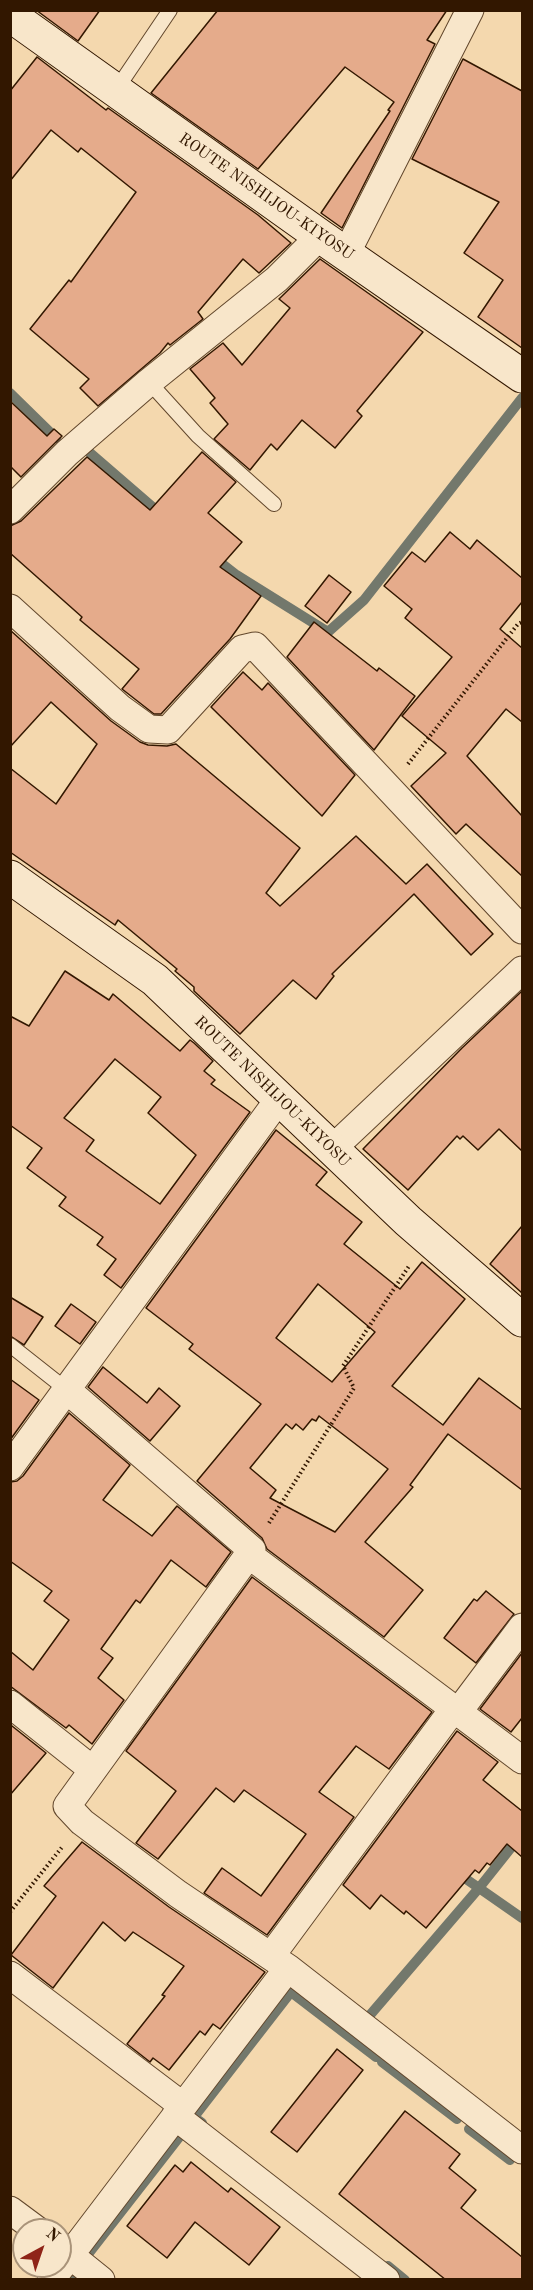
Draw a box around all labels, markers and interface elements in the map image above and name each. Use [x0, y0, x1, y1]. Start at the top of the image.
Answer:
street label: ROUTE NISHIJOU-KIYOSU [175, 129, 357, 265]
street label: ROUTE NISHIJOU-KIYOSU [190, 1012, 354, 1172]
north arrow [12, 2218, 72, 2278]
text: N [42, 2226, 62, 2246]

